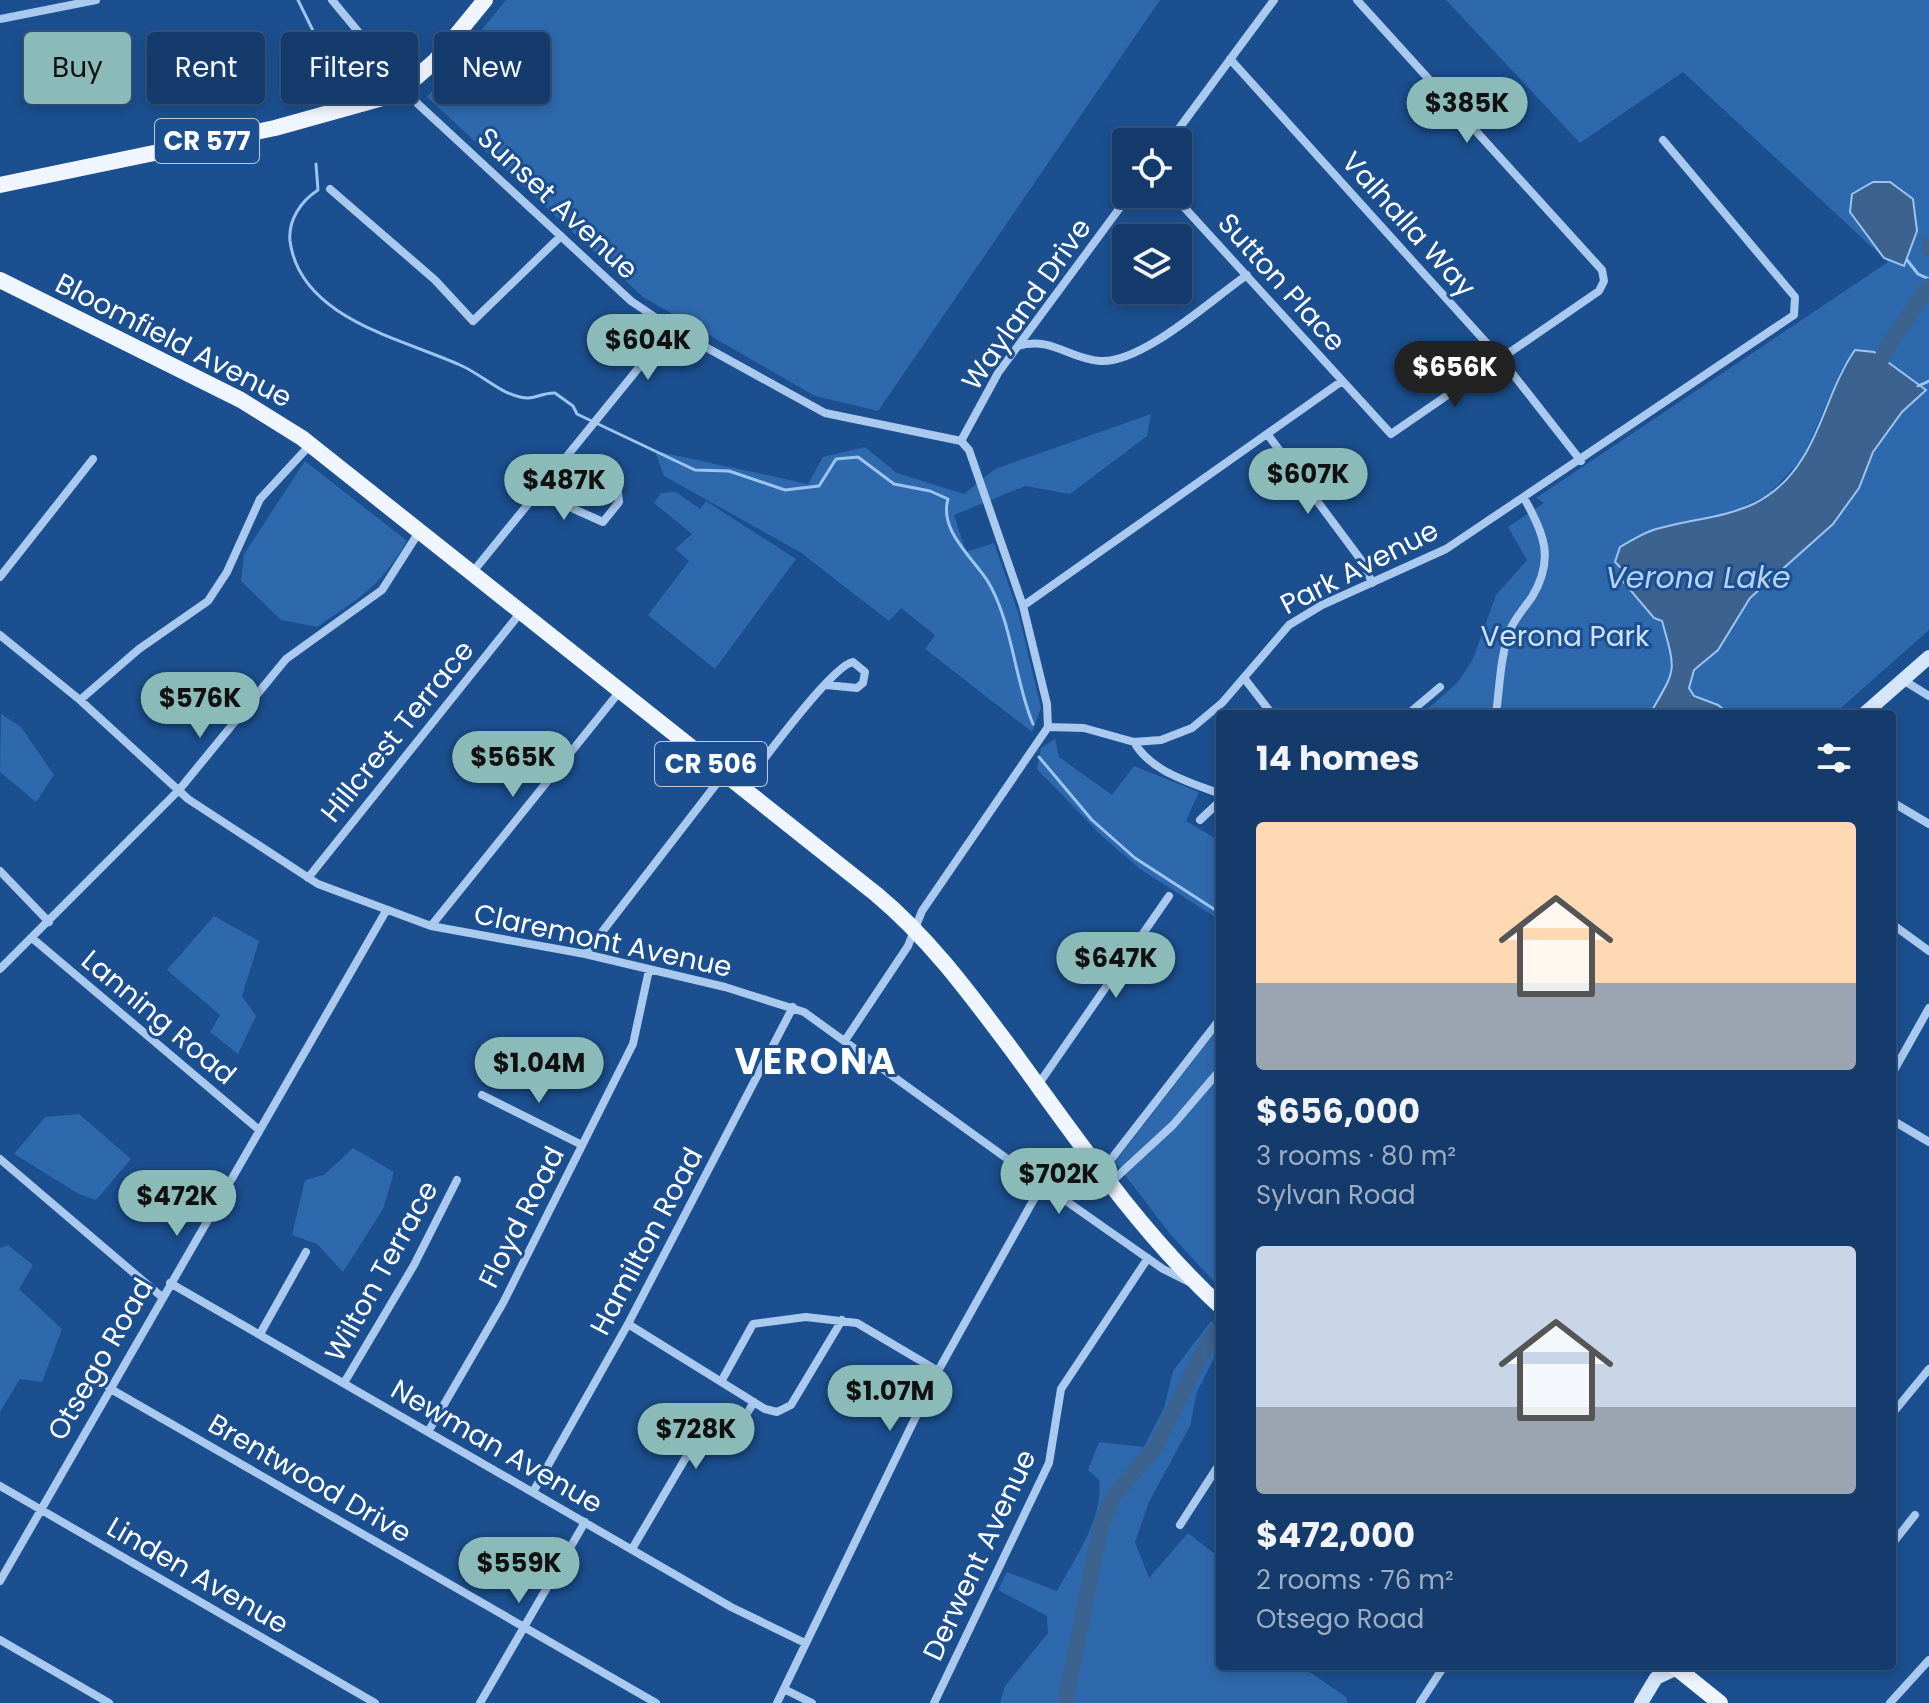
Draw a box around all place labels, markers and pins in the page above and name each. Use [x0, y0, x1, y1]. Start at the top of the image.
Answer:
pin: $385K [1411, 77, 1523, 145]
pin: $604K [592, 314, 704, 382]
pin: $656K [1399, 341, 1511, 409]
pin: $607K [1252, 448, 1364, 516]
pin: $487K [508, 454, 620, 522]
pin: $576K [144, 672, 256, 740]
pin: $565K [457, 731, 569, 799]
pin: $647K [1060, 932, 1172, 1000]
pin: $1.04M [474, 1037, 604, 1105]
pin: $702K [1003, 1148, 1115, 1216]
pin: $472K [121, 1170, 233, 1238]
pin: $1.07M [825, 1365, 955, 1433]
pin: $728K [640, 1403, 752, 1471]
pin: $559K [463, 1537, 575, 1605]

